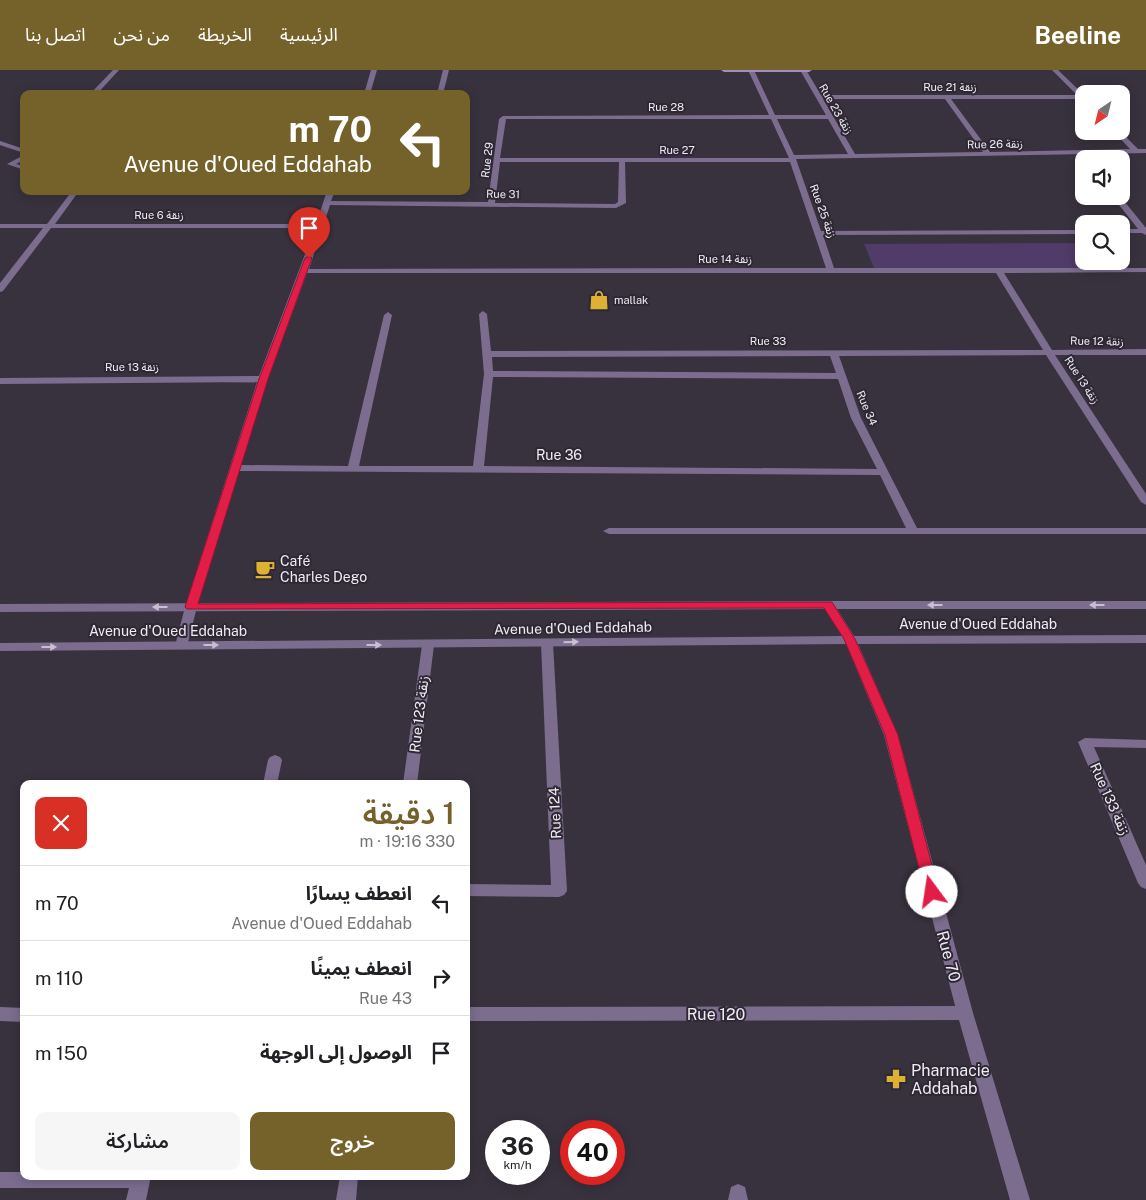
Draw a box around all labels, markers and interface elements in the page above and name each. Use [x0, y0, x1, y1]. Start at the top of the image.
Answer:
text: Beeline [1034, 21, 1121, 49]
text: اتصل بنا [25, 24, 86, 45]
text: من نحن [114, 24, 170, 45]
text: الخريطة [198, 24, 252, 45]
text: الرئيسية [280, 24, 338, 45]
street label: Rue 21 زنقة [923, 81, 977, 94]
street label: Rue 23 زنقة [816, 82, 855, 137]
north arrow [1075, 85, 1130, 140]
map controls [1075, 85, 1130, 270]
street label: Rue 28 [648, 101, 684, 113]
text: 70 m [289, 109, 372, 150]
icon: left [390, 110, 455, 175]
street label: Rue 26 زنقة [967, 138, 1023, 151]
street label: Rue 29 [479, 141, 495, 179]
street label: Rue 27 [659, 144, 695, 156]
button: sound [1075, 150, 1130, 205]
text: Avenue d'Oued Eddahab [123, 151, 372, 177]
street label: Rue 25 زنقة [807, 182, 838, 240]
street label: Rue 31 [486, 188, 520, 200]
pin [288, 207, 330, 258]
street label: Rue 6 زنقة [134, 209, 184, 222]
icon: arrive [295, 214, 323, 242]
button: search [1075, 215, 1130, 270]
street label: Rue 14 زنقة [698, 253, 752, 266]
shop icon: mallak [588, 289, 610, 311]
place label: mallak [614, 294, 648, 306]
street label: Rue 33 [750, 335, 786, 347]
street label: Rue 12 زنقة [1070, 335, 1124, 348]
street label: Rue 13 زنقة [1061, 354, 1102, 407]
street label: Rue 13 زنقة [105, 361, 159, 374]
street label: Rue 34 [854, 389, 880, 427]
street label: Rue 36 [536, 447, 582, 463]
place label: Café Charles Dego [280, 553, 367, 585]
cafe icon: Café Charles Dego [254, 558, 276, 580]
one-way arrow [927, 601, 943, 609]
one-way arrow [1089, 601, 1105, 609]
one-way arrow [152, 603, 168, 611]
street label: Avenue d'Oued Eddahab [899, 616, 1057, 632]
street label: Avenue d'Oued Eddahab [494, 619, 652, 637]
street label: Avenue d'Oued Eddahab [89, 623, 247, 639]
one-way arrow [563, 638, 579, 646]
one-way arrow [203, 641, 219, 649]
one-way arrow [366, 641, 382, 649]
one-way arrow [41, 643, 57, 651]
street label: Rue 123 زنقة [406, 675, 433, 753]
street label: Rue 133 زنقة [1086, 760, 1133, 838]
street label: Rue 124 [546, 787, 564, 839]
text: 1 دقيقة [363, 795, 455, 831]
button: close [35, 797, 87, 849]
text: 330 m · 19:16 [360, 832, 455, 851]
position arrow [905, 865, 957, 917]
text: انعطف يسارًا [306, 882, 412, 904]
icon: left [427, 889, 455, 917]
text: 70 m [35, 892, 79, 914]
text: Avenue d'Oued Eddahab [231, 914, 412, 933]
street label: Rue 70 [933, 929, 964, 984]
text: انعطف يمينًا [311, 957, 412, 979]
icon: right [427, 964, 455, 992]
text: 110 m [35, 967, 83, 989]
text: Rue 43 [359, 989, 412, 1008]
street label: Rue 120 [687, 1005, 746, 1024]
icon: arrive [427, 1039, 455, 1067]
text: الوصول إلى الوجهة [260, 1041, 412, 1063]
text: 150 m [35, 1042, 88, 1064]
place label: Pharmacie Addahab [911, 1061, 990, 1098]
pharmacy icon: Pharmacie Addahab [885, 1068, 907, 1090]
button: مشاركة [35, 1112, 240, 1170]
button: خروج [250, 1112, 455, 1170]
speed limit sign: 40 [560, 1120, 625, 1185]
text: 36 [501, 1131, 534, 1161]
text: km/h [503, 1158, 532, 1172]

